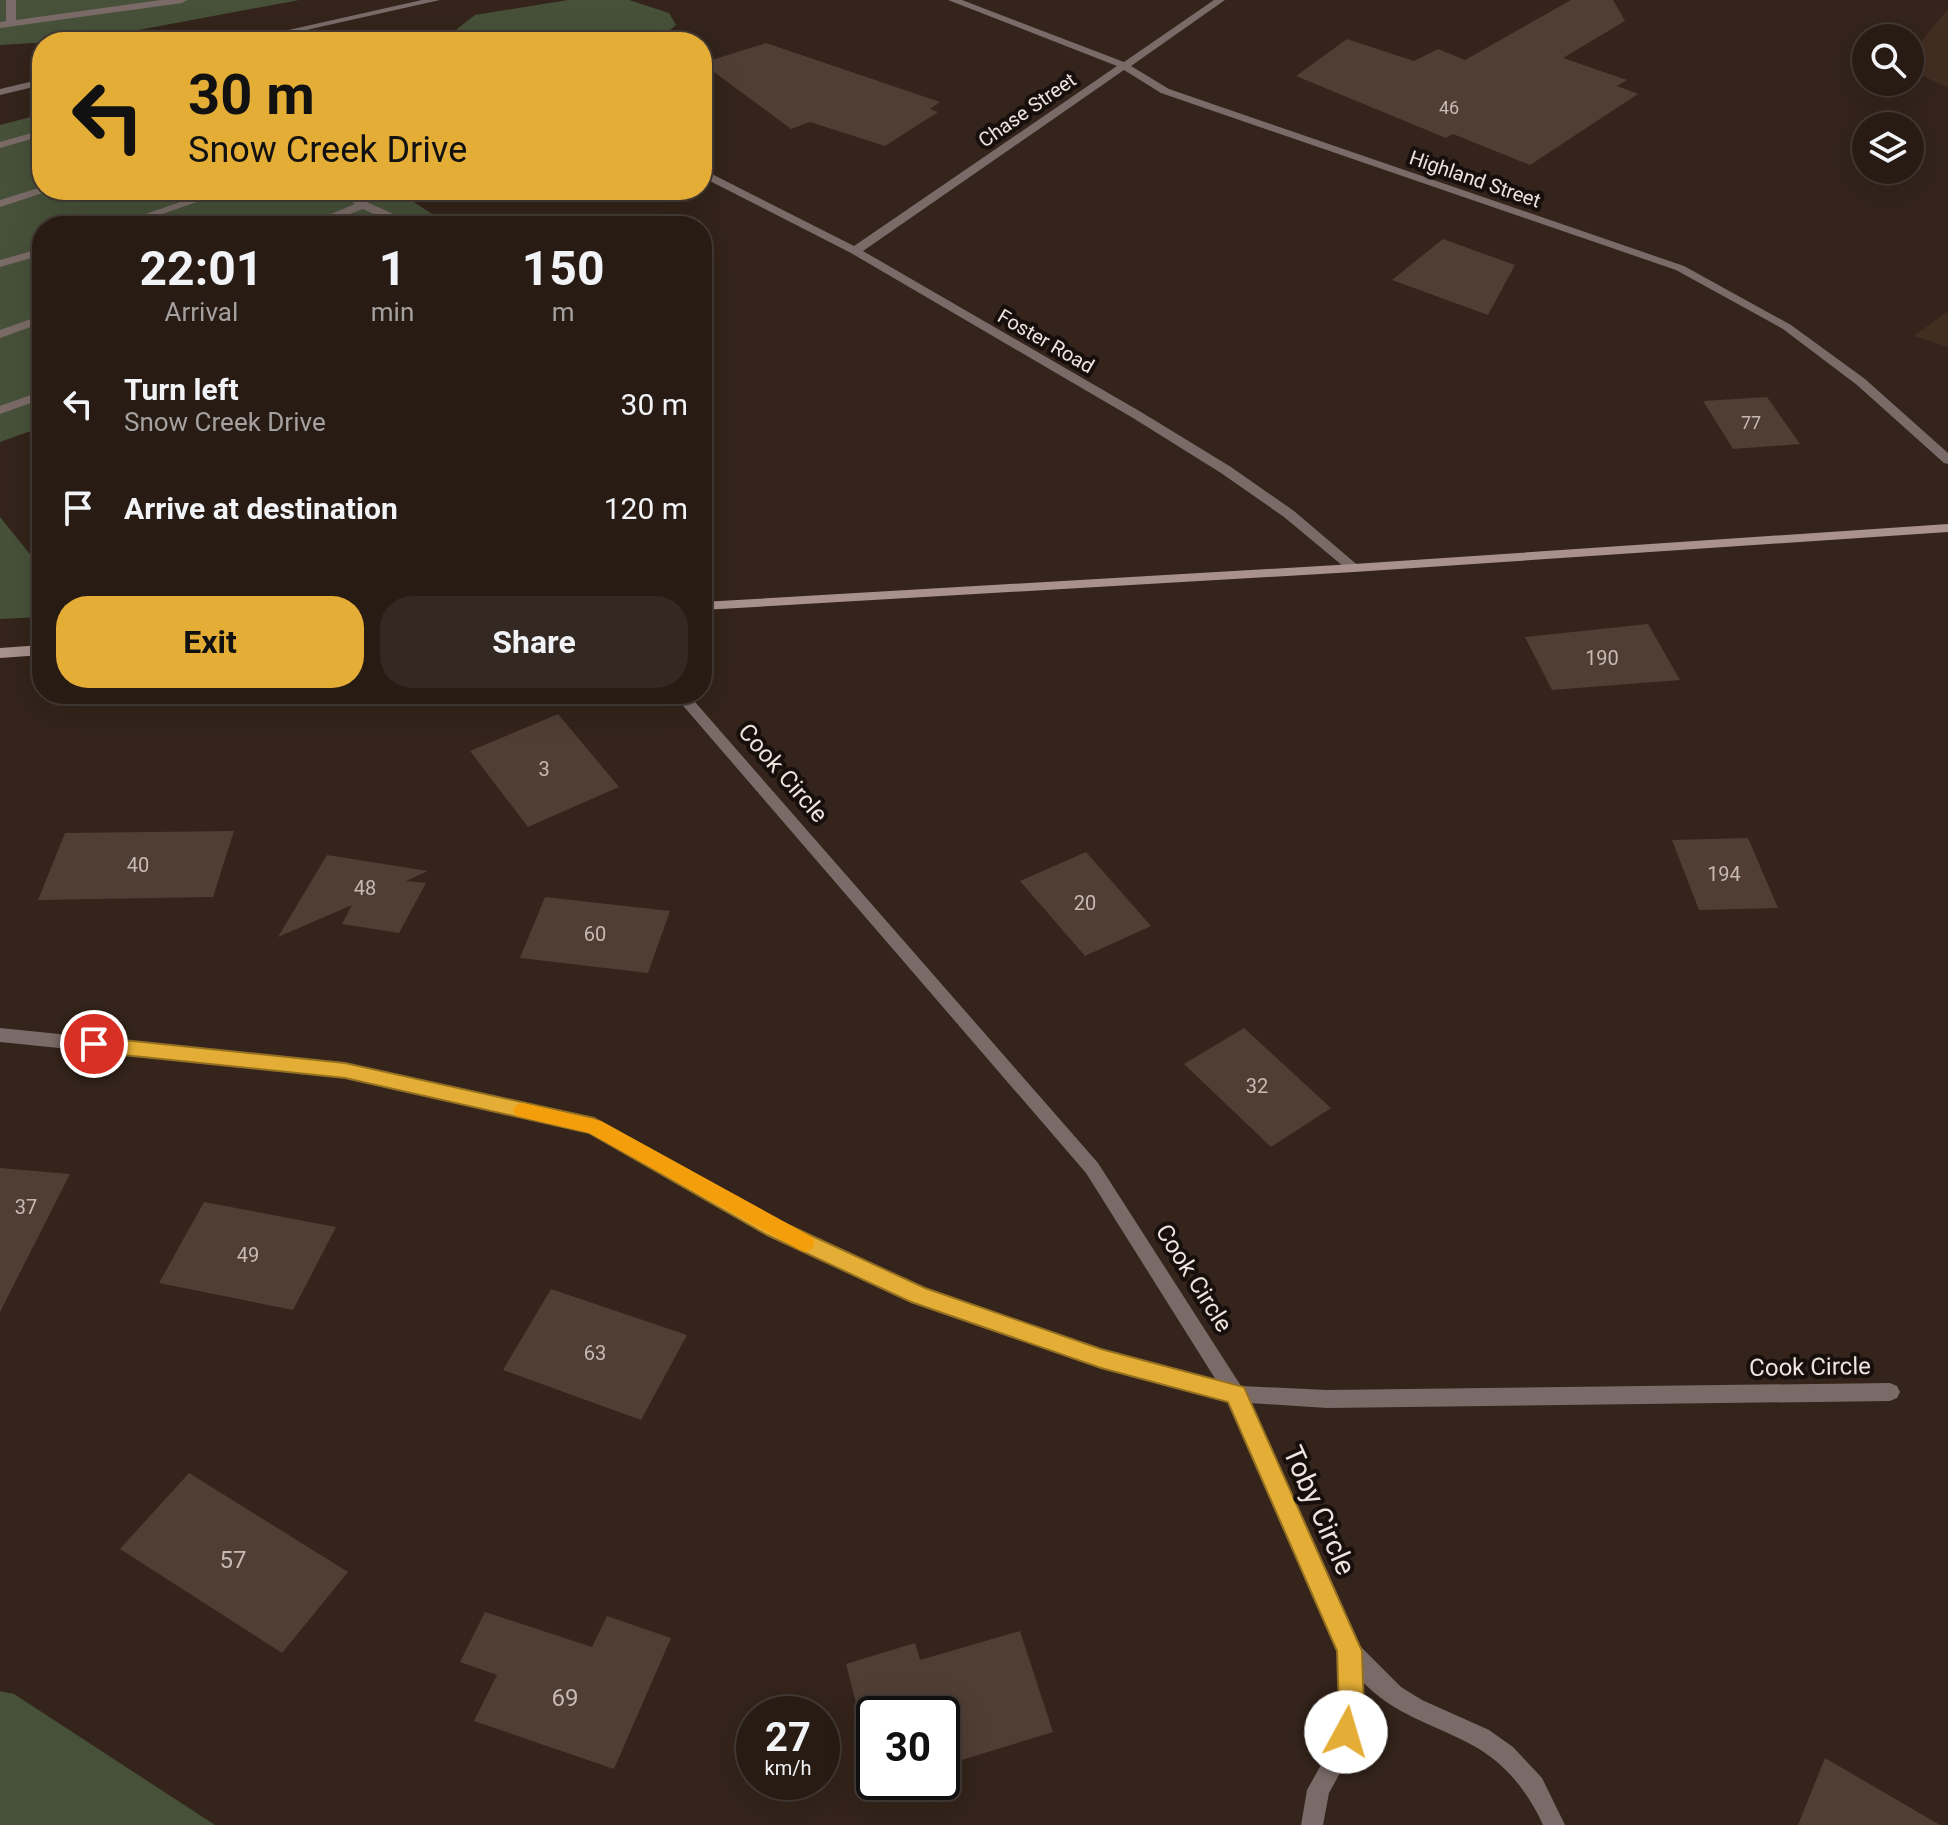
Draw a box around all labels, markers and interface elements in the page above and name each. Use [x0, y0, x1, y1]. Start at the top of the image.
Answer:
map controls [1852, 24, 1924, 184]
button: search [1852, 24, 1924, 96]
text: 30 m [188, 62, 315, 128]
icon: left [56, 64, 160, 168]
street label: Chase Street [974, 68, 1080, 152]
house number: 46 [1439, 97, 1459, 118]
button: layers [1852, 112, 1924, 184]
text: Snow Creek Drive [188, 129, 467, 171]
street label: Highland Street [1406, 145, 1544, 213]
text: 22:01 [140, 240, 263, 297]
text: 1 [379, 240, 406, 297]
text: 150 [522, 240, 604, 297]
text: Arrival [165, 297, 238, 327]
text: min [371, 297, 414, 327]
text: m [552, 297, 575, 327]
street label: Foster Road [994, 304, 1098, 378]
text: Turn left [124, 372, 239, 407]
icon: left [56, 382, 100, 426]
text: 30 m [621, 387, 688, 422]
text: Snow Creek Drive [124, 407, 326, 437]
house number: 77 [1741, 412, 1761, 433]
icon: arrive [56, 486, 100, 530]
text: Arrive at destination [124, 491, 398, 526]
text: 120 m [604, 491, 688, 526]
button: Exit [56, 596, 364, 688]
button: Share [380, 596, 688, 688]
house number: 190 [1585, 646, 1619, 670]
street label: Cook Circle [733, 718, 833, 828]
house number: 3 [538, 757, 550, 781]
house number: 40 [127, 853, 149, 877]
house number: 194 [1707, 862, 1741, 886]
house number: 48 [354, 876, 376, 900]
house number: 20 [1074, 891, 1096, 915]
house number: 60 [584, 922, 606, 946]
pin [60, 1010, 128, 1078]
icon: arrive [72, 1022, 116, 1066]
house number: 32 [1246, 1074, 1268, 1098]
house number: 37 [15, 1195, 37, 1219]
street label: Cook Circle [1150, 1219, 1238, 1337]
house number: 49 [237, 1243, 259, 1267]
house number: 63 [584, 1341, 606, 1365]
street label: Cook Circle [1749, 1352, 1871, 1382]
street label: Toby Circle [1276, 1441, 1363, 1580]
house number: 57 [220, 1546, 246, 1574]
house number: 69 [552, 1684, 578, 1712]
position arrow [1304, 1690, 1388, 1774]
speed limit sign: 30 [856, 1696, 960, 1800]
text: 27 [765, 1714, 811, 1761]
text: km/h [765, 1756, 811, 1780]

